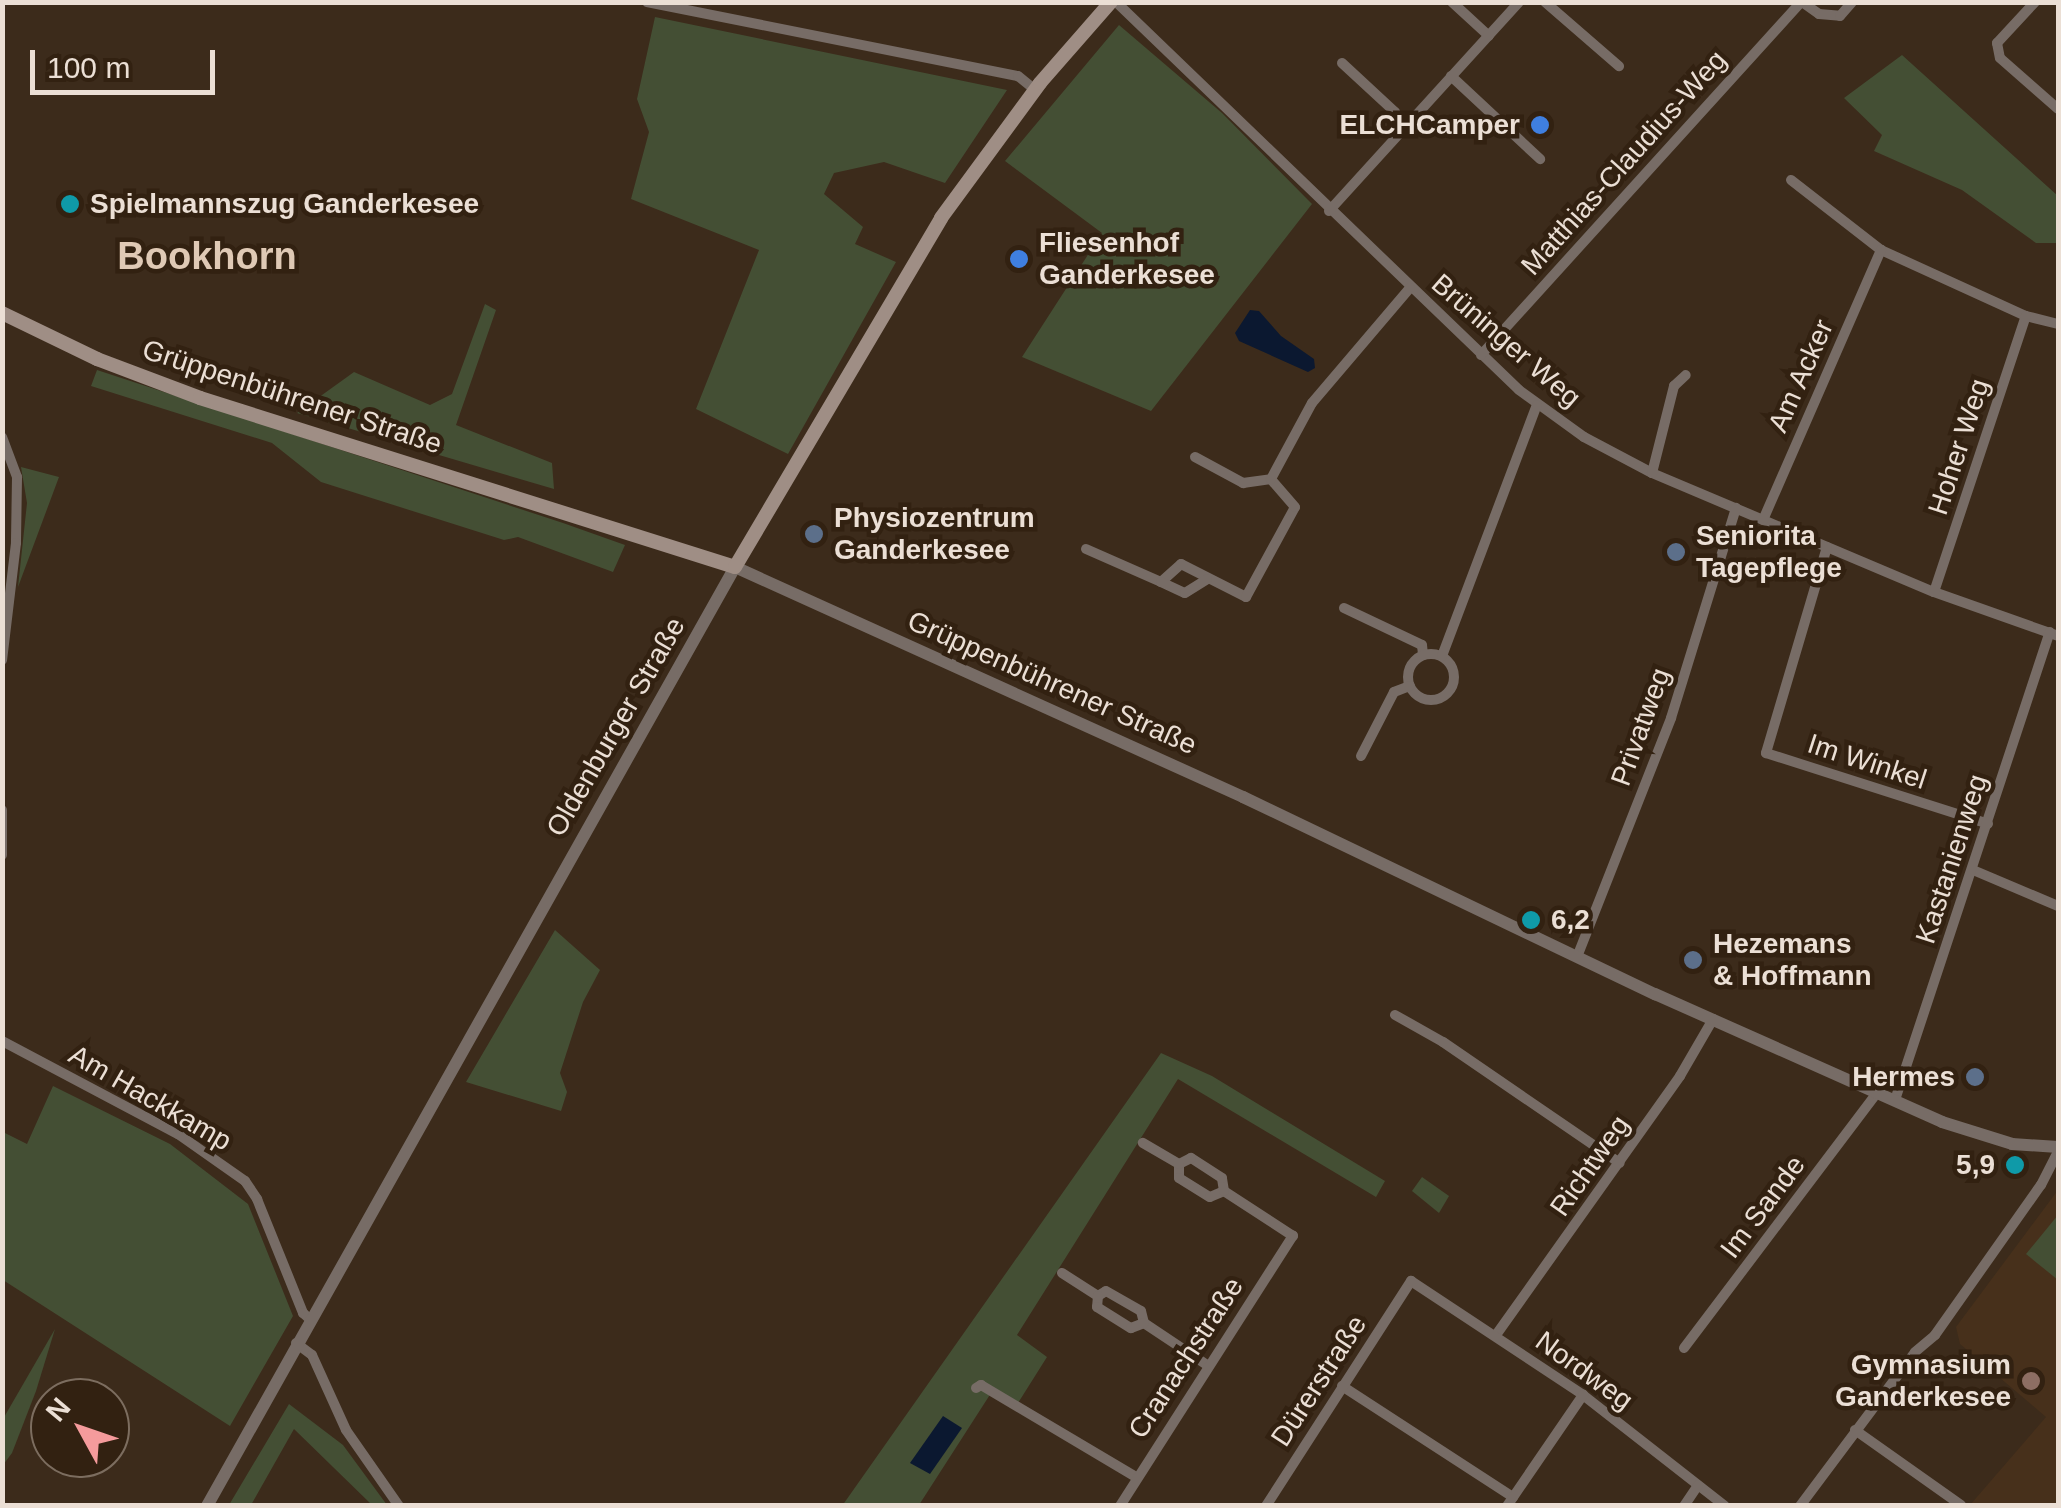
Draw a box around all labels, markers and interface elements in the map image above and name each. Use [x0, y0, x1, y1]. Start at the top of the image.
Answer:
scale bar [35, 30, 220, 92]
street label: Matthias-Claudius-Weg [1514, 44, 1734, 282]
text: 100 m [47, 51, 130, 84]
place label: ELCHCamper [1340, 108, 1520, 142]
marker: ELCHCamper [1529, 114, 1551, 136]
place label: Spielmannszug Ganderkesee [90, 187, 479, 221]
marker: Spielmannszug Ganderkesee [59, 193, 81, 215]
place label: Fliesenhof Ganderkesee [1039, 226, 1215, 292]
district label: Bookhorn [117, 234, 297, 280]
marker: Fliesenhof Ganderkesee [1008, 248, 1030, 270]
street label: Brüninger Weg [1425, 267, 1587, 415]
street label: Am Acker [1761, 314, 1841, 438]
street label: Grüppenbührener Straße [138, 333, 446, 461]
street label: Hoher Weg [1921, 375, 1997, 519]
place label: Physiozentrum Ganderkesee [834, 501, 1035, 567]
place label: Seniorita Tagepflege [1696, 519, 1842, 585]
marker: Physiozentrum Ganderkesee [803, 523, 825, 545]
marker: Seniorita Tagepflege [1665, 541, 1687, 563]
street label: Grüppenbührener Straße [902, 604, 1202, 762]
street label: Oldenburger Straße [540, 611, 692, 843]
street label: Privatweg [1604, 663, 1678, 791]
street label: Im Winkel [1803, 727, 1931, 797]
street label: Kastanienweg [1909, 770, 1995, 948]
place label: 6,2 [1551, 903, 1590, 937]
marker: 6,2 [1520, 909, 1542, 931]
place label: Hezemans & Hoffmann [1713, 927, 1872, 993]
marker: Hezemans & Hoffmann [1682, 949, 1704, 971]
street label: Am Hackkamp [63, 1038, 237, 1158]
place label: Hermes [1852, 1060, 1955, 1094]
marker: Hermes [1964, 1066, 1986, 1088]
street label: Richtweg [1543, 1109, 1637, 1223]
place label: 5,9 [1956, 1148, 1995, 1182]
street label: Im Sande [1714, 1149, 1812, 1265]
marker: 5,9 [2004, 1154, 2026, 1176]
street label: Cranachstraße [1121, 1271, 1251, 1445]
street label: Dürerstraße [1264, 1309, 1374, 1453]
street label: Nordweg [1529, 1324, 1639, 1418]
place label: Gymnasium Ganderkesee [1835, 1348, 2011, 1414]
marker: Gymnasium Ganderkesee [2020, 1370, 2042, 1392]
north arrow [30, 1378, 130, 1478]
text: N [40, 1392, 77, 1427]

